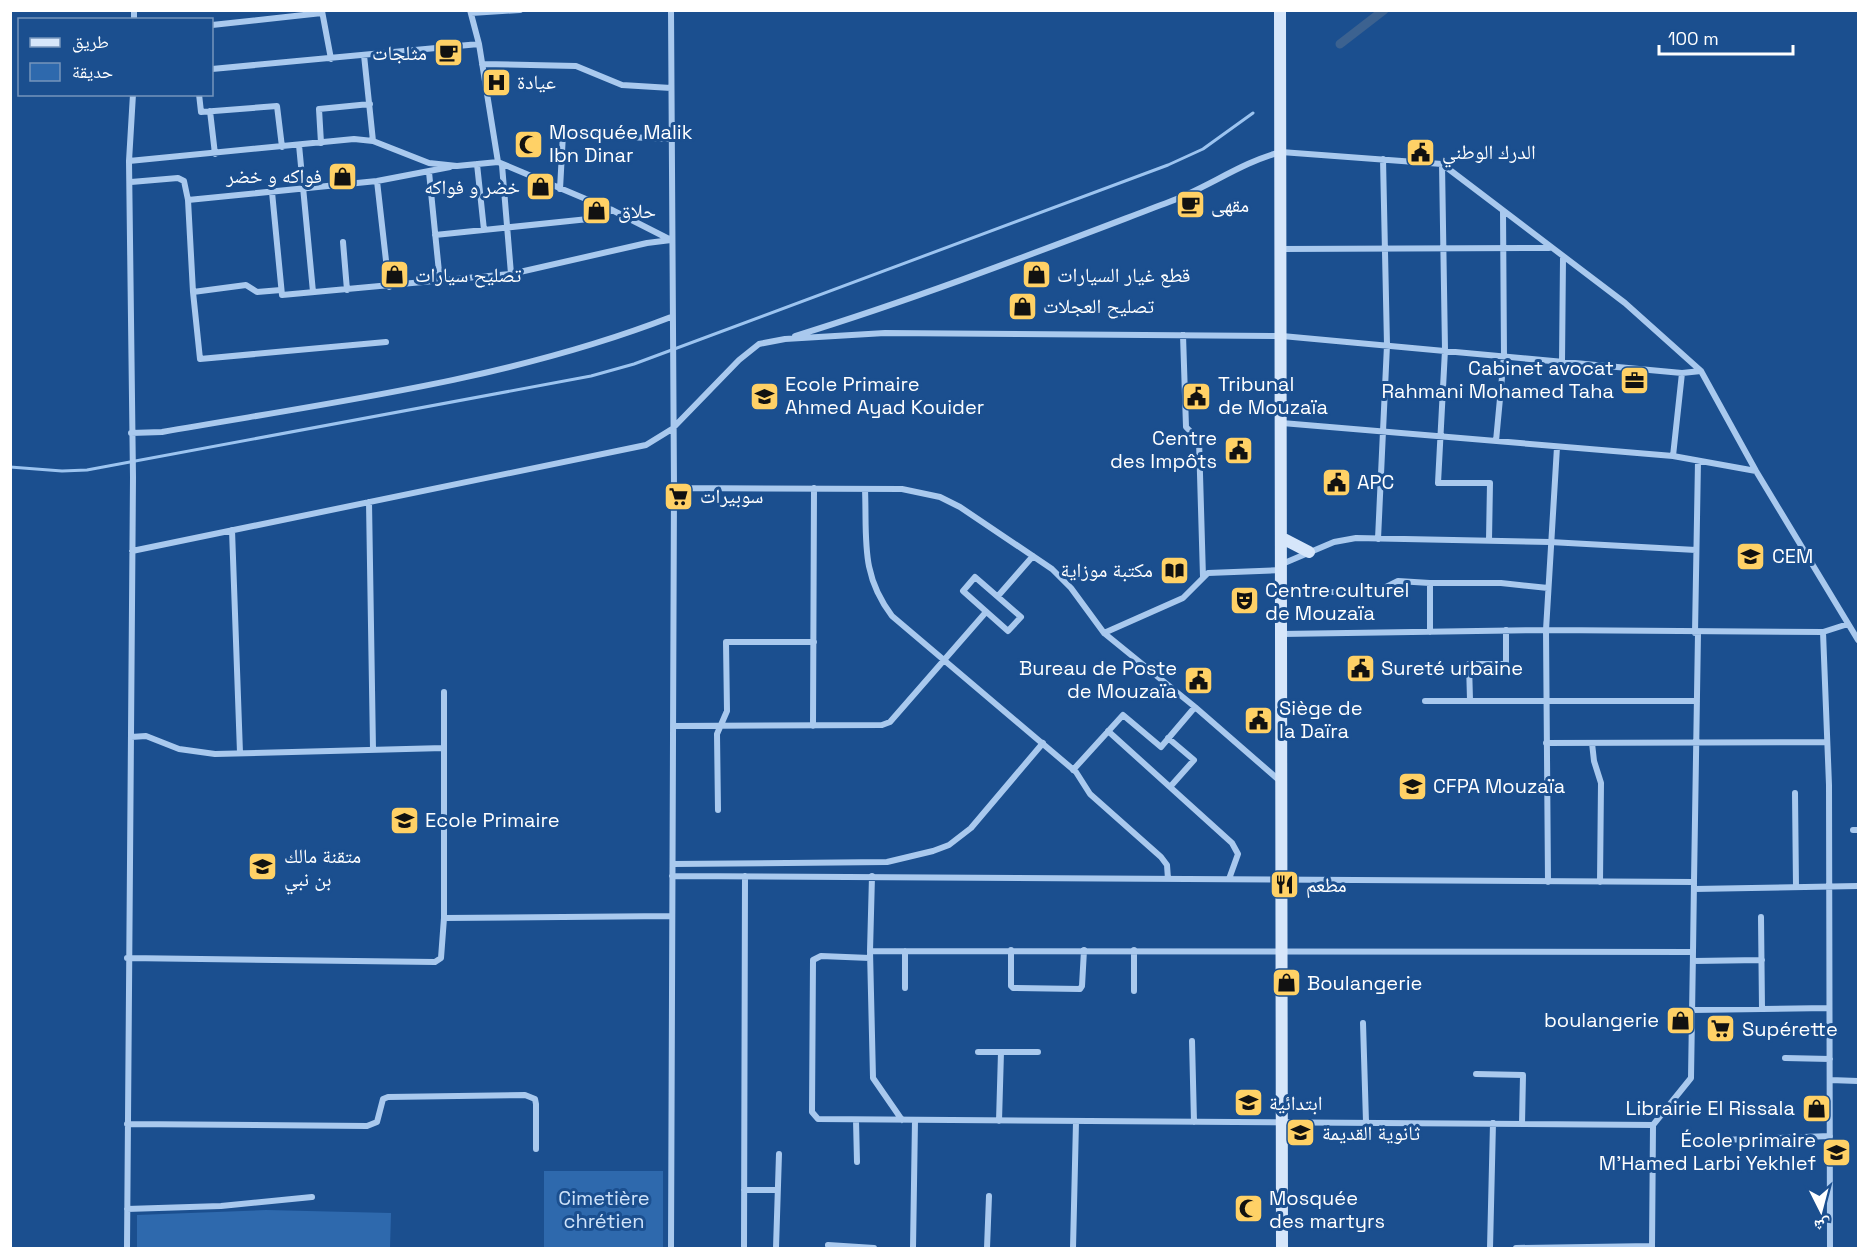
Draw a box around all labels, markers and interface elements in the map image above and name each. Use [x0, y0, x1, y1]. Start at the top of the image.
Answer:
legend [18, 18, 213, 96]
scale bar [1659, 18, 1792, 56]
text: 100 m [1668, 27, 1719, 50]
text: طريق [72, 30, 109, 53]
cafe icon: مثلجات [432, 37, 464, 69]
place label: مثلجات [372, 40, 427, 66]
text: حديقة [72, 60, 113, 83]
hospital icon: عيادة [480, 66, 512, 98]
place label: عيادة [517, 69, 556, 95]
place label: Mosquée Malik Ibn Dinar [549, 119, 693, 168]
mosque icon: Mosquée Malik Ibn Dinar [512, 128, 544, 160]
public building icon: الدرك الوطني [1405, 136, 1437, 168]
place label: الدرك الوطني [1442, 139, 1536, 168]
shop icon: فواكه و خضر [327, 160, 359, 192]
place label: فواكه و خضر [225, 163, 322, 189]
shop icon: خضر و فواكه [525, 171, 557, 203]
place label: خضر و فواكه [424, 174, 520, 200]
cafe icon: مقهى [1174, 189, 1206, 221]
place label: مقهى [1211, 192, 1249, 218]
shop icon: حلاق [581, 195, 613, 227]
place label: حلاق [618, 198, 656, 224]
shop icon: تصليح سيارات [378, 259, 410, 291]
shop icon: قطع غيار السيارات [1020, 259, 1052, 291]
place label: تصليح سيارات [415, 262, 521, 288]
place label: قطع غيار السيارات [1057, 262, 1190, 288]
shop icon: تصليح العجلات [1006, 290, 1038, 322]
place label: تصليح العجلات [1043, 293, 1154, 319]
place label: Cabinet avocat Rahmani Mohamed Taha [1381, 355, 1614, 404]
office icon: Cabinet avocat Rahmani Mohamed Taha [1619, 364, 1651, 396]
place label: Ecole Primaire Ahmed Ayad Kouider [785, 371, 984, 420]
place label: Tribunal de Mouzaïa [1218, 371, 1328, 420]
school or university icon: Ecole Primaire Ahmed Ayad Kouider [748, 380, 780, 412]
public building icon: Tribunal de Mouzaïa [1181, 380, 1213, 412]
place label: Centre des Impôts [1110, 425, 1217, 474]
public building icon: Centre des Impôts [1222, 434, 1254, 466]
public building icon: APC [1320, 466, 1352, 498]
place label: APC [1357, 469, 1394, 495]
supermarket icon: سوبيرات [663, 480, 695, 512]
place label: سوبيرات [700, 483, 764, 509]
school or university icon: CEM [1735, 540, 1767, 572]
place label: CEM [1772, 543, 1813, 569]
library icon: مكتبة موزاية [1158, 554, 1190, 586]
place label: مكتبة موزاية [1061, 557, 1153, 583]
place label: Centre culturel de Mouzaïa [1265, 577, 1409, 626]
theatre icon: Centre culturel de Mouzaïa [1228, 585, 1260, 617]
public building icon: Sureté urbaine [1344, 652, 1376, 684]
place label: Bureau de Poste de Mouzaïa [1019, 655, 1177, 704]
place label: Sureté urbaine [1381, 655, 1523, 681]
public building icon: Bureau de Poste de Mouzaïa [1182, 664, 1214, 696]
place label: Siège de la Daïra [1279, 695, 1363, 744]
public building icon: Siège de la Daïra [1242, 704, 1274, 736]
school or university icon: CFPA Mouzaïa [1396, 770, 1428, 802]
place label: CFPA Mouzaïa [1433, 773, 1565, 799]
school or university icon: Ecole Primaire [388, 804, 420, 836]
place label: Ecole Primaire [425, 807, 560, 833]
place label: متقنة مالك بن نبي [284, 843, 361, 895]
school or university icon: متقنة مالك بن نبي [247, 851, 279, 883]
restaurant icon: مطعم [1269, 869, 1301, 901]
place label: مطعم [1306, 872, 1347, 899]
shop icon: Boulangerie [1270, 967, 1302, 999]
place label: Boulangerie [1307, 970, 1422, 996]
shop icon: boulangerie [1664, 1004, 1696, 1036]
place label: boulangerie [1544, 1007, 1659, 1033]
supermarket icon: Supérette [1705, 1013, 1737, 1045]
place label: Supérette [1742, 1016, 1838, 1042]
school or university icon: ابتدائية [1232, 1087, 1264, 1119]
place label: ابتدائية [1269, 1090, 1322, 1116]
shop icon: Librairie El Rissala [1800, 1092, 1832, 1124]
place label: Librairie El Rissala [1626, 1095, 1795, 1121]
school or university icon: ثانوية القديمة [1285, 1117, 1317, 1149]
place label: ثانوية القديمة [1322, 1120, 1421, 1146]
place label: École primaire M'Hamed Larbi Yekhlef [1599, 1127, 1816, 1176]
school or university icon: École primaire M'Hamed Larbi Yekhlef [1821, 1136, 1853, 1168]
north arrow [1791, 1181, 1851, 1241]
park label: Cimetière chrétien [558, 1185, 650, 1234]
place label: Mosquée des martyrs [1269, 1185, 1385, 1234]
mosque icon: Mosquée des martyrs [1232, 1193, 1264, 1225]
text: ش [1813, 1214, 1832, 1237]

